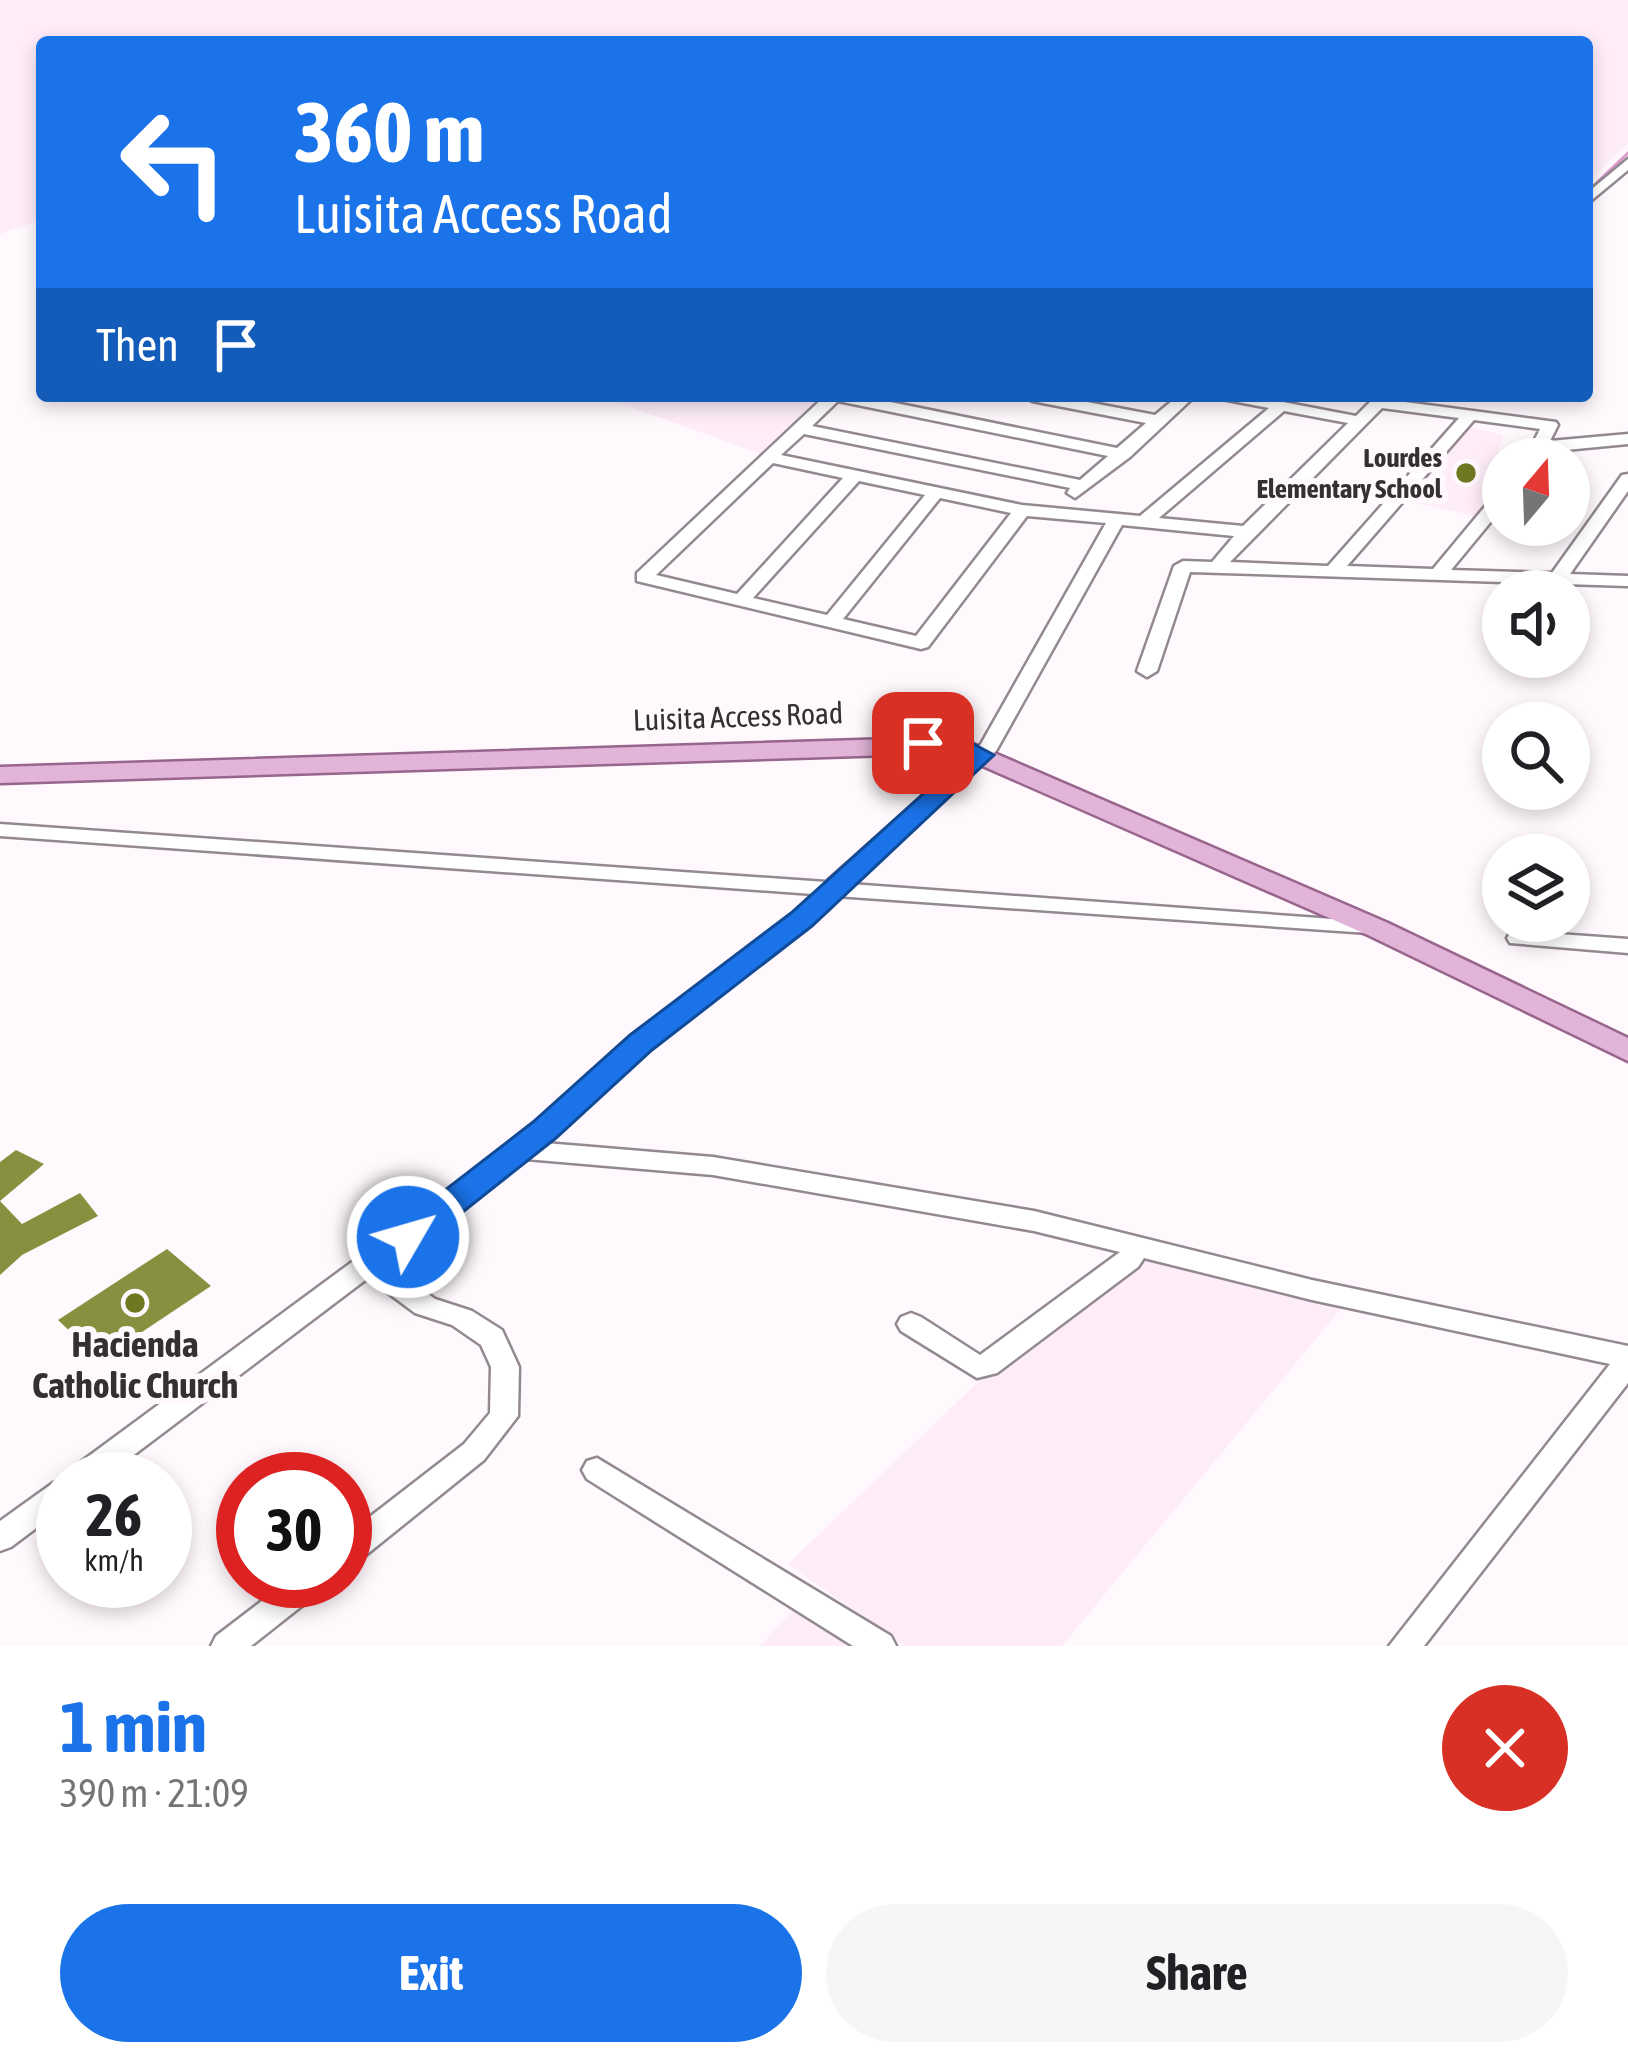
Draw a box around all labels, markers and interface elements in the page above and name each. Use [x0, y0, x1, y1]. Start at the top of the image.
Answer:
icon: left [96, 84, 252, 240]
text: 360 m [294, 84, 484, 180]
text: Luisita Access Road [294, 183, 673, 244]
icon: arrive [203, 312, 269, 378]
text: Then [96, 319, 179, 371]
north arrow [1482, 438, 1590, 546]
map controls [1482, 438, 1590, 942]
place label: Lourdes Elementary School [1256, 442, 1443, 504]
marker: Lourdes Elementary School [1453, 460, 1479, 486]
button: sound [1482, 570, 1590, 678]
pin [872, 692, 974, 794]
street label: Luisita Access Road [632, 695, 844, 737]
button: search [1482, 702, 1590, 810]
icon: arrive [890, 710, 956, 776]
button: layers [1482, 834, 1590, 942]
position arrow [345, 1174, 471, 1300]
marker: Hacienda Catholic Church [122, 1290, 148, 1316]
place label: Hacienda Catholic Church [32, 1323, 238, 1406]
speed limit sign: 30 [216, 1452, 372, 1608]
text: 26 [86, 1480, 142, 1549]
text: km/h [84, 1543, 144, 1577]
text: 1 min [60, 1685, 207, 1767]
button: close [1442, 1685, 1568, 1811]
text: 390 m · 21:09 [60, 1771, 249, 1815]
button: Exit [60, 1904, 802, 2042]
button: Share [826, 1904, 1568, 2042]

